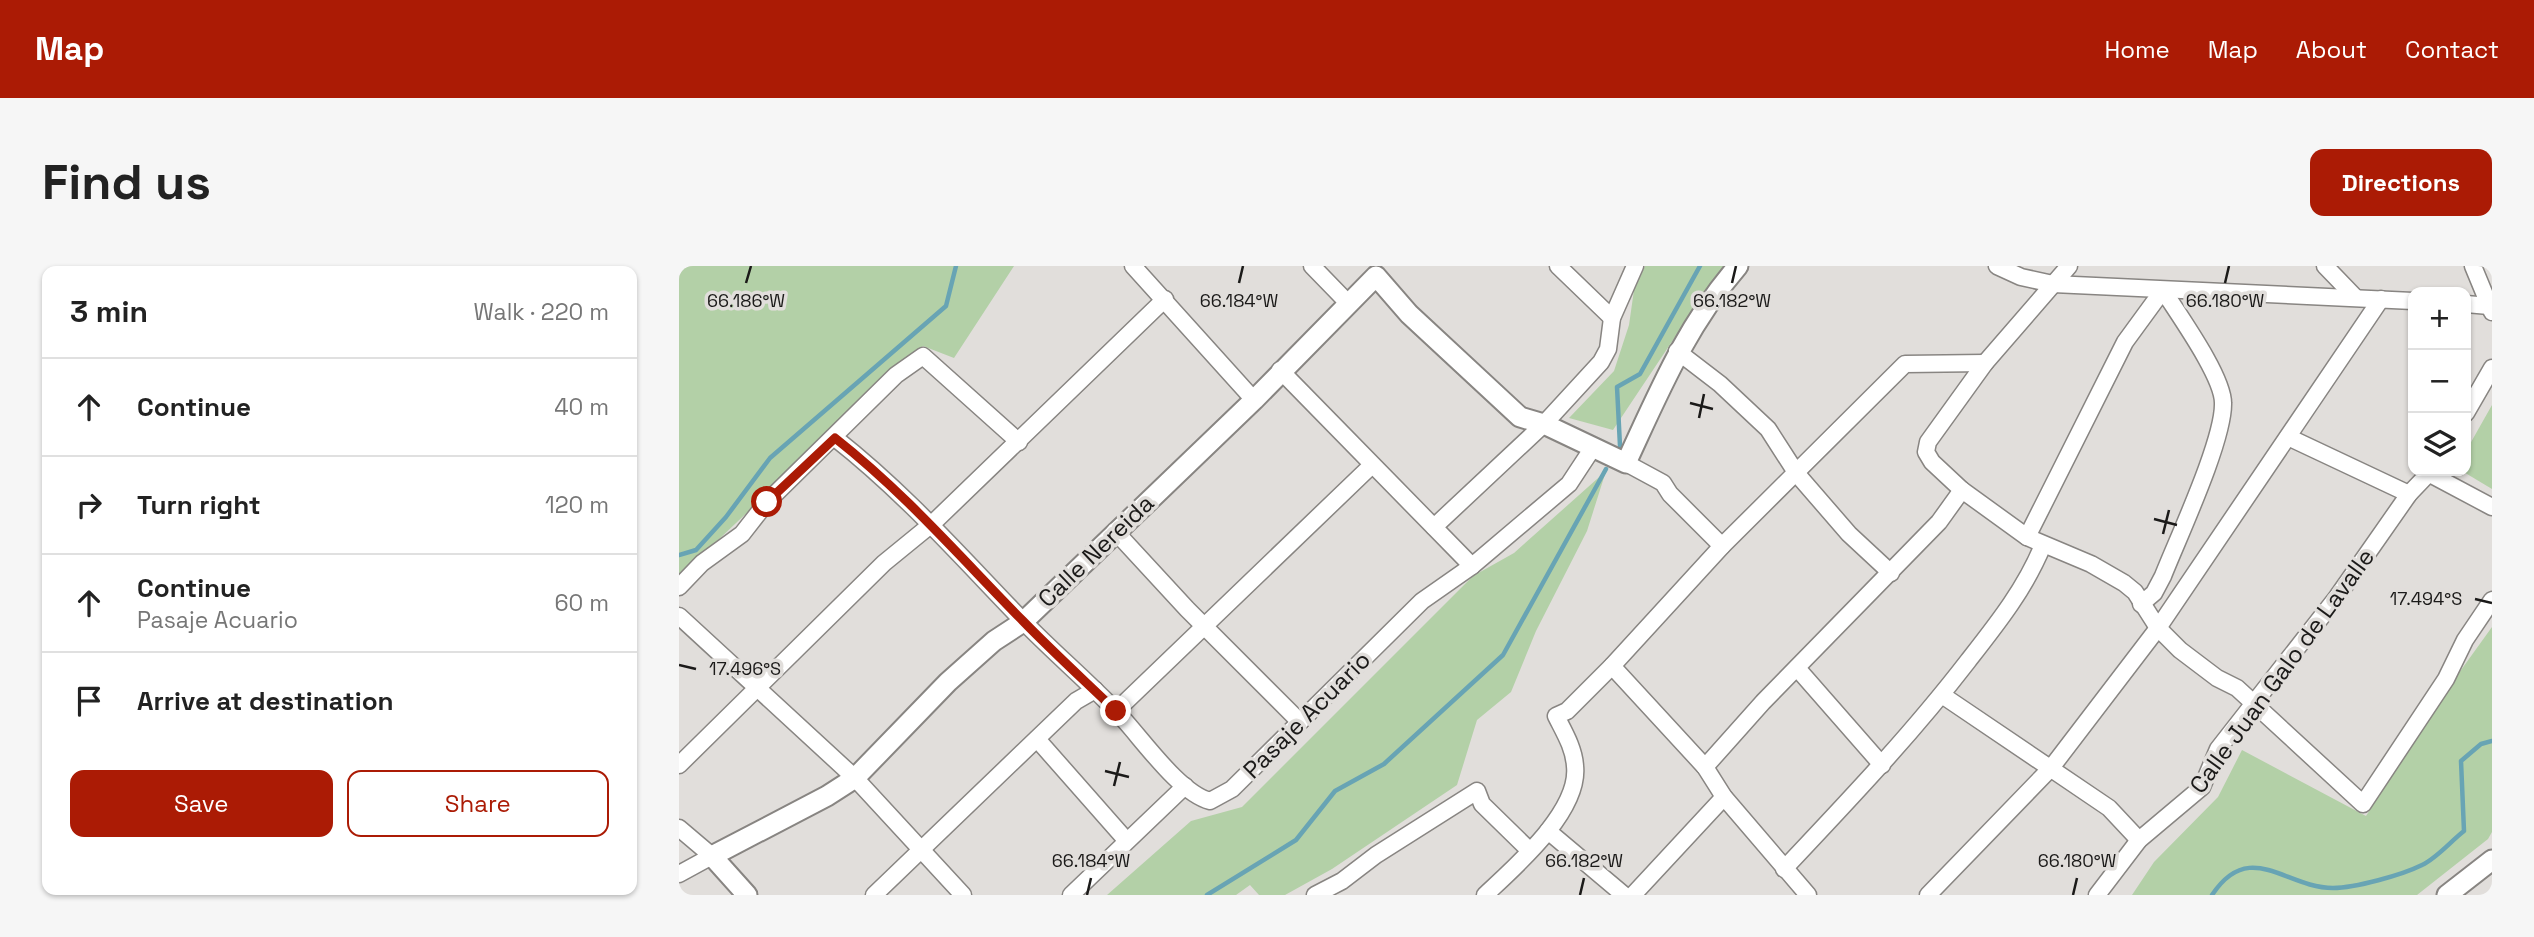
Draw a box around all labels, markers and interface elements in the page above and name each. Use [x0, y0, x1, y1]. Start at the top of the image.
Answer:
text: Map [35, 28, 104, 70]
text: Home [2104, 34, 2170, 65]
text: Map [2208, 34, 2258, 65]
text: About [2296, 34, 2367, 65]
text: Contact [2405, 34, 2499, 65]
button: Directions [2310, 149, 2492, 216]
text: Find us [42, 151, 211, 213]
map controls [2408, 287, 2471, 476]
button: + [2408, 287, 2471, 350]
text: 66.186°W [707, 289, 785, 312]
text: 66.184°W [1200, 289, 1278, 312]
text: 66.182°W [1693, 289, 1771, 312]
text: 66.180°W [2186, 289, 2265, 312]
text: 3 min [70, 292, 148, 331]
text: Walk · 220 m [474, 297, 609, 327]
button: − [2408, 350, 2471, 413]
icon: ahead [70, 388, 108, 426]
text: Continue [137, 390, 251, 424]
text: 40 m [554, 392, 609, 422]
button: layers [2408, 413, 2471, 476]
icon: right [70, 486, 108, 524]
route start [751, 486, 782, 517]
street label: Calle Nereida [1031, 487, 1160, 614]
text: Turn right [137, 488, 261, 522]
text: 120 m [545, 490, 609, 520]
street label: Calle Juan Galo de Lavalle [2182, 542, 2381, 799]
text: Continue [137, 571, 251, 605]
icon: ahead [70, 584, 108, 622]
text: 17.494°S [2390, 587, 2462, 610]
text: 60 m [554, 588, 609, 618]
text: Pasaje Acuario [137, 605, 298, 635]
street label: Pasaje Acuario [1236, 644, 1377, 785]
text: 17.496°S [709, 657, 781, 680]
icon: arrive [70, 682, 108, 720]
text: Arrive at destination [137, 684, 394, 718]
route end [1100, 695, 1131, 726]
button: Save [70, 770, 333, 837]
button: Share [347, 770, 609, 837]
text: 66.184°W [1052, 849, 1130, 872]
text: 66.182°W [1545, 849, 1623, 872]
text: 66.180°W [2038, 849, 2117, 872]

